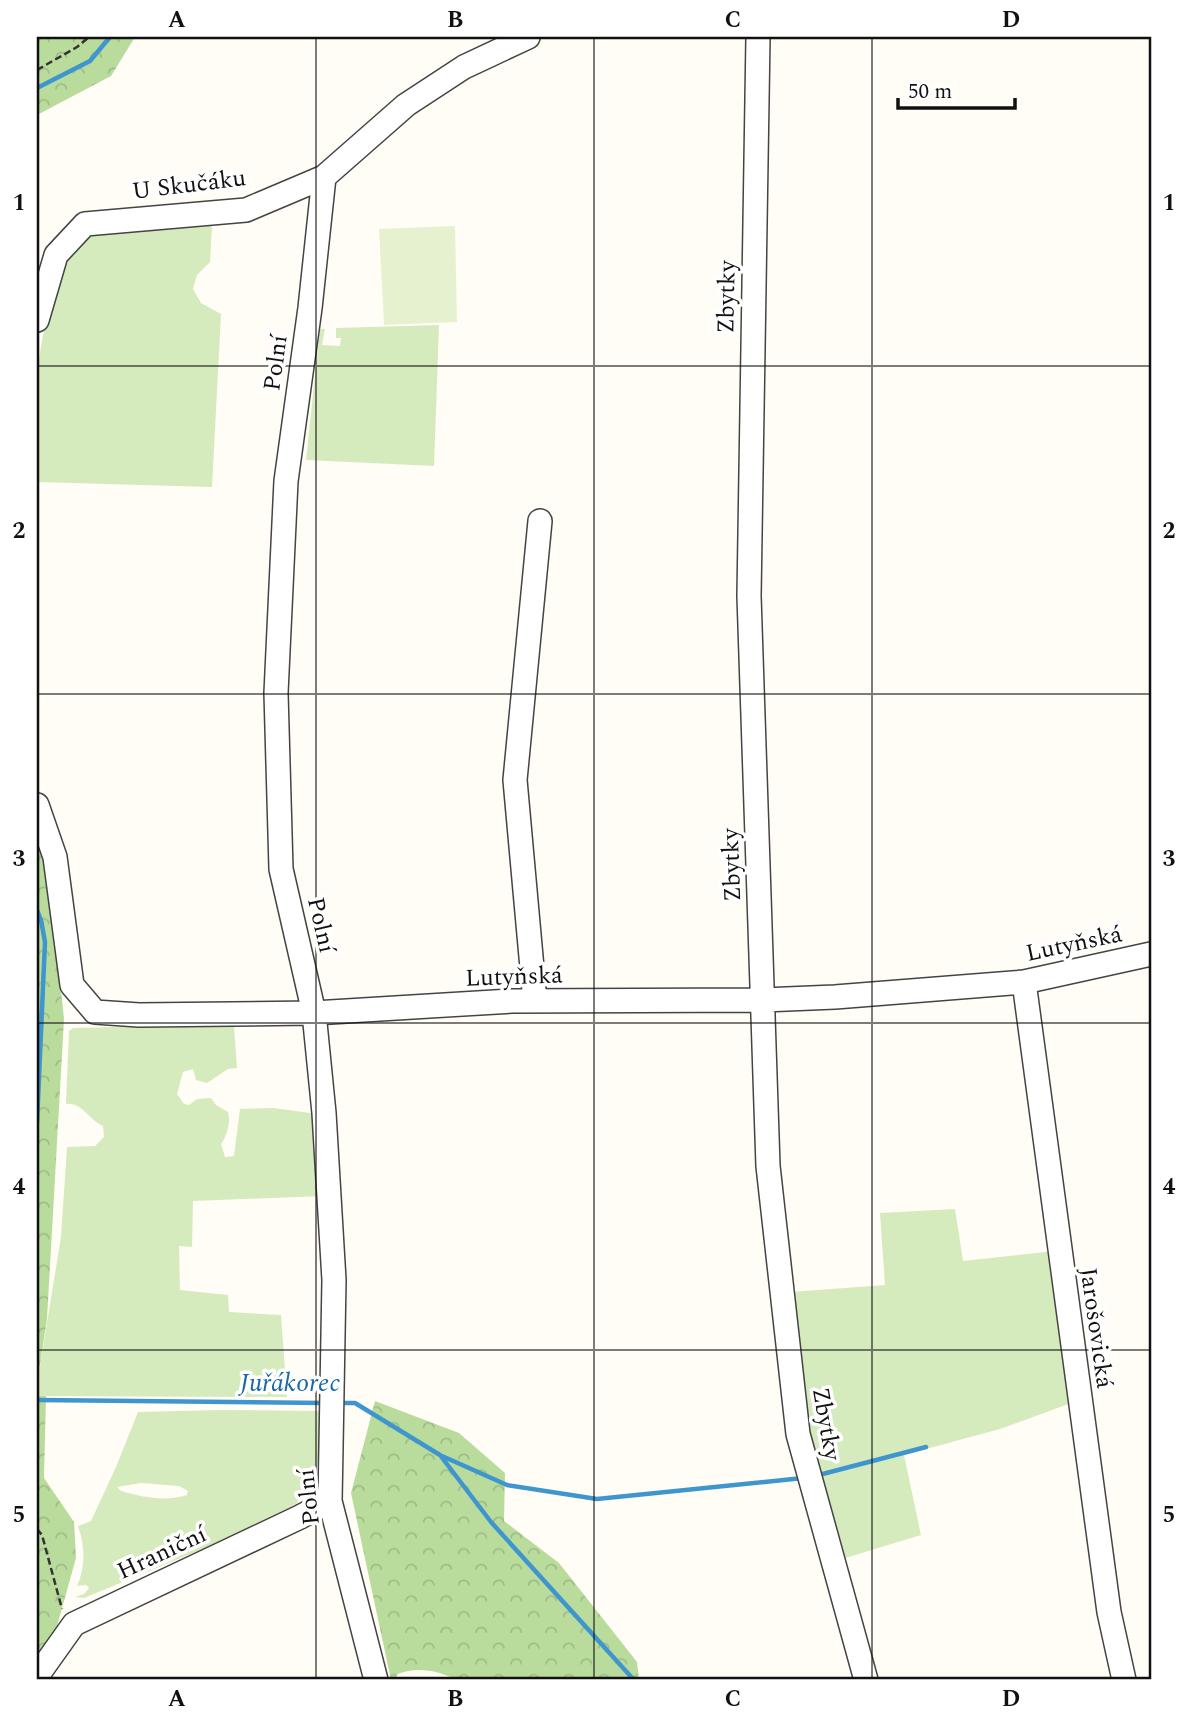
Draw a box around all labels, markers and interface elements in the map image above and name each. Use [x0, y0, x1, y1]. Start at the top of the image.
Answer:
text: A [168, 3, 186, 38]
text: B [447, 3, 463, 38]
text: C [725, 3, 741, 38]
text: D [1002, 3, 1020, 38]
scale bar [898, 66, 1015, 110]
text: 50 m [908, 76, 952, 108]
street label: U Skučáku [130, 160, 248, 210]
text: 1 [13, 186, 25, 221]
text: 1 [1163, 186, 1175, 221]
street label: Zbytky [708, 259, 746, 334]
street label: Polní [254, 331, 298, 393]
text: 2 [13, 514, 26, 549]
text: 2 [1163, 514, 1176, 549]
street label: Zbytky [713, 826, 751, 902]
text: 3 [13, 842, 26, 877]
text: 3 [1163, 842, 1176, 877]
street label: Polní [297, 894, 345, 958]
street label: Lutyňská [1022, 916, 1126, 972]
street label: Lutyňská [465, 957, 564, 997]
text: 4 [13, 1170, 26, 1205]
text: 4 [1163, 1170, 1176, 1205]
street label: Jarošovická [1070, 1265, 1122, 1391]
water label: Juřákorec [238, 1363, 340, 1403]
street label: Zbytky [802, 1385, 850, 1465]
street label: Polní [288, 1466, 330, 1527]
text: 5 [13, 1498, 25, 1533]
text: 5 [1163, 1498, 1175, 1533]
street label: Hraniční [111, 1516, 214, 1589]
text: A [168, 1682, 186, 1717]
text: B [447, 1682, 463, 1717]
text: C [725, 1682, 741, 1717]
text: D [1002, 1682, 1020, 1717]

